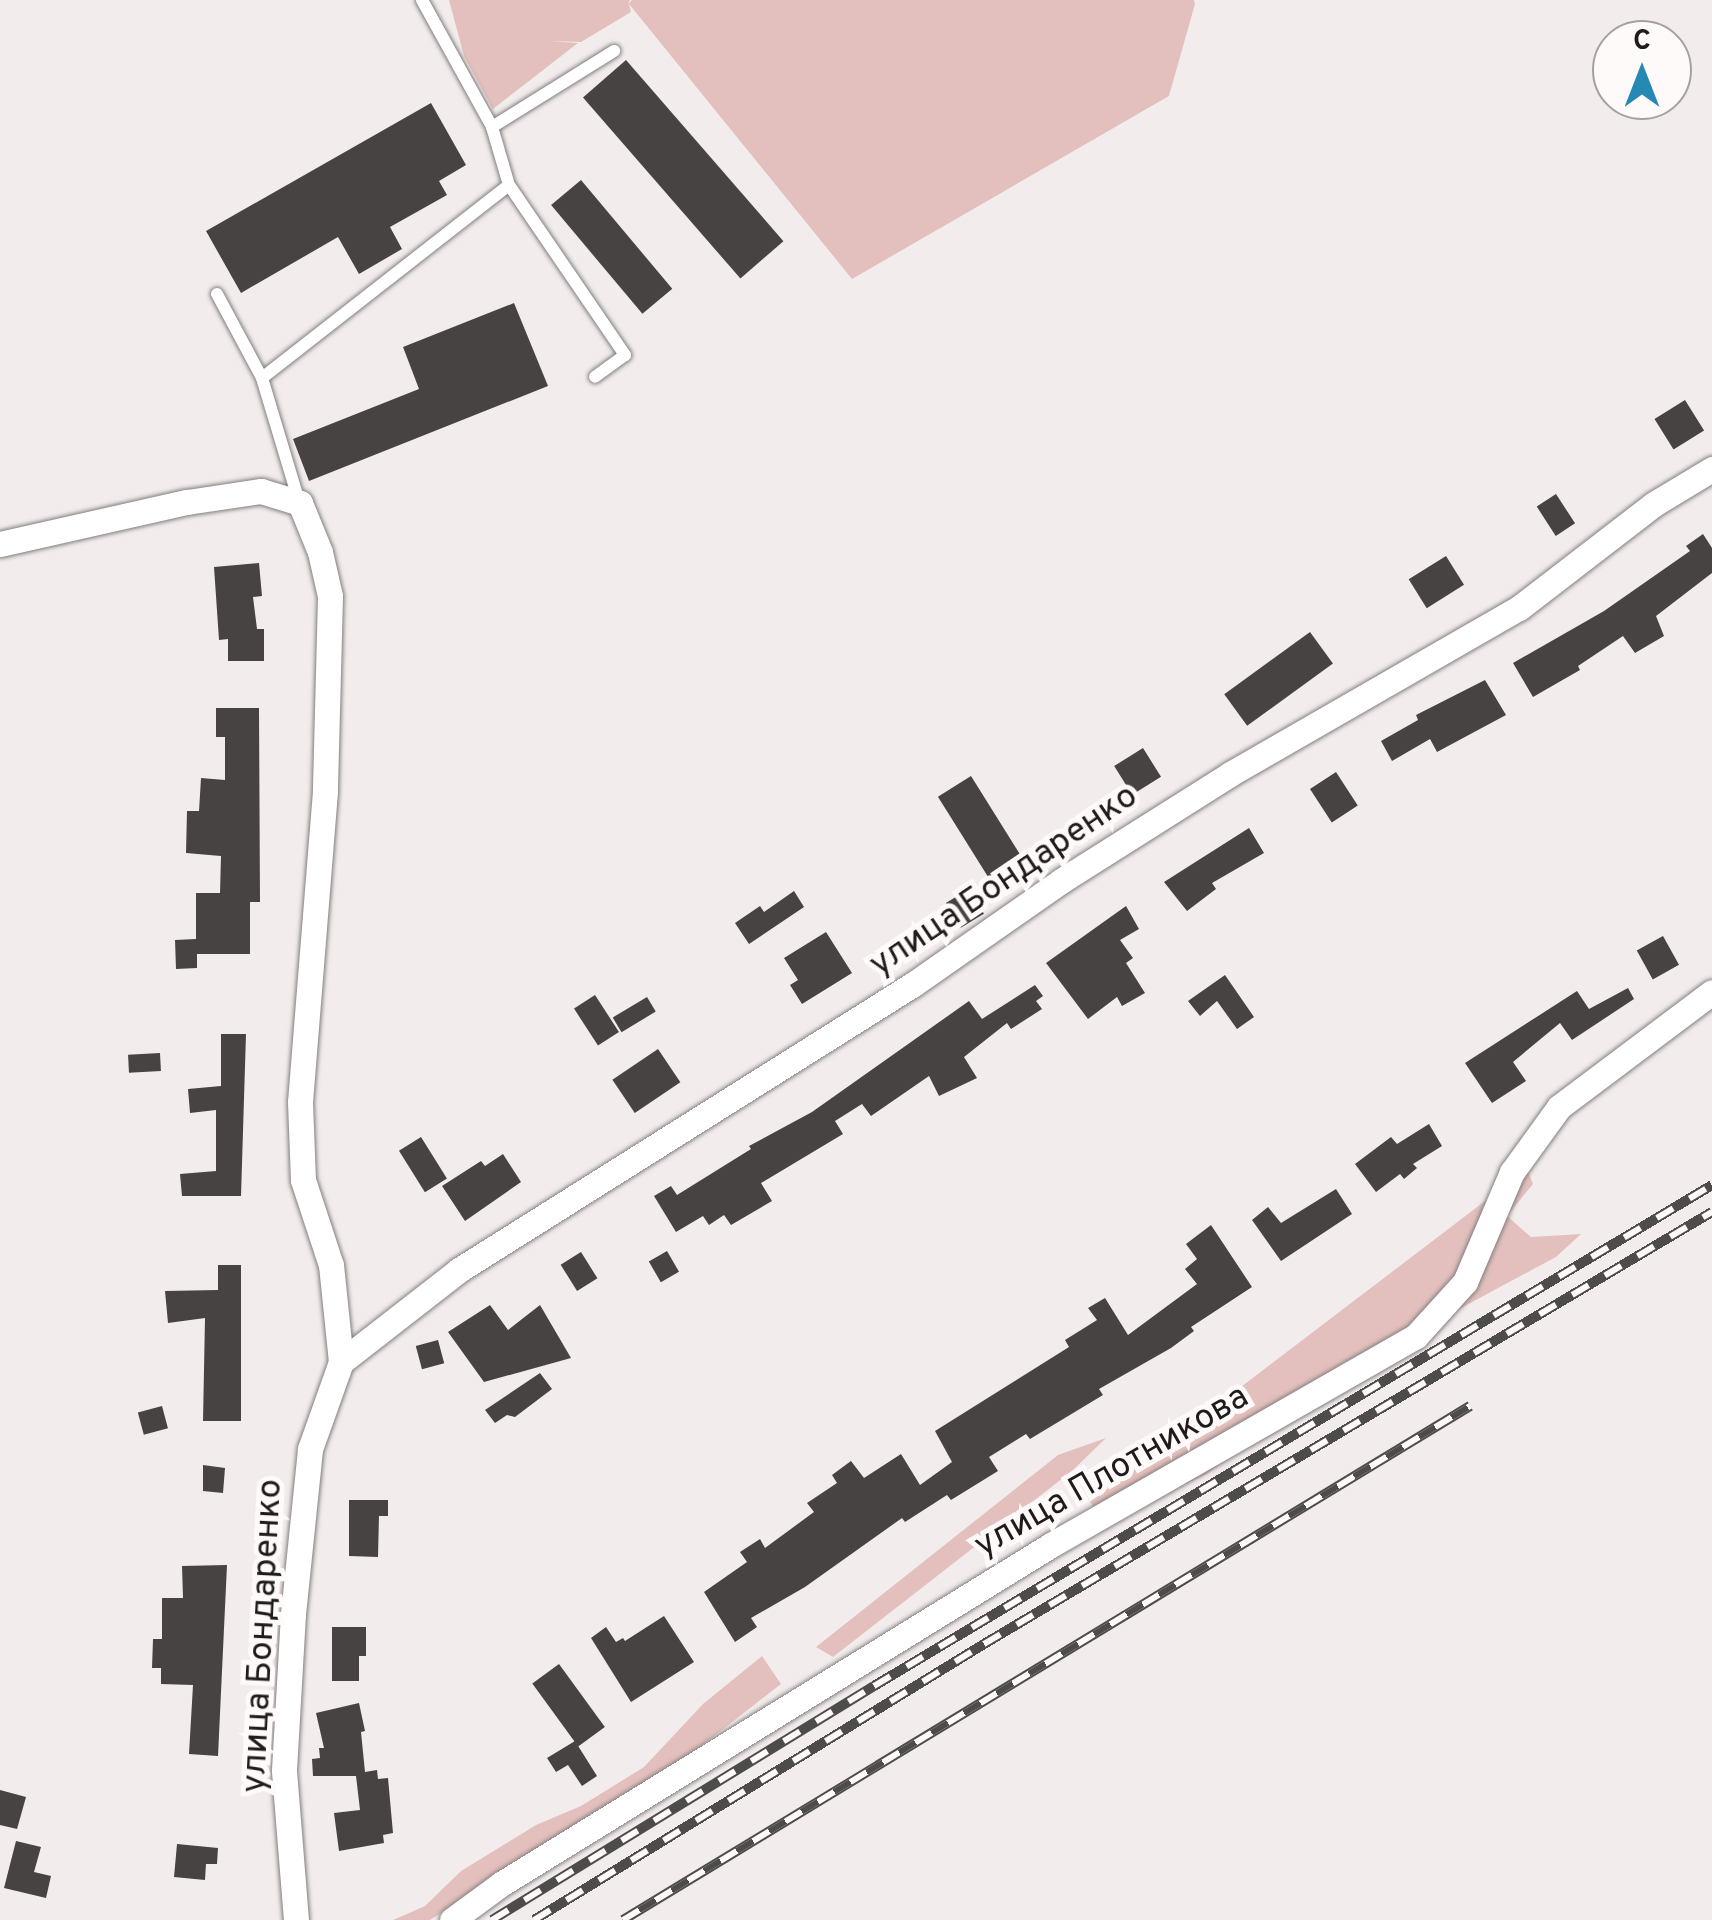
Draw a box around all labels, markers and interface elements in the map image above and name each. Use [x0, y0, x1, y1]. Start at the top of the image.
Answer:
north arrow [1592, 20, 1692, 120]
text: С [1633, 24, 1651, 60]
street label: улица Бондаренко [862, 776, 1146, 986]
street label: улица Плотникова [967, 1376, 1257, 1568]
street label: улица Бондаренко [234, 1478, 292, 1794]

